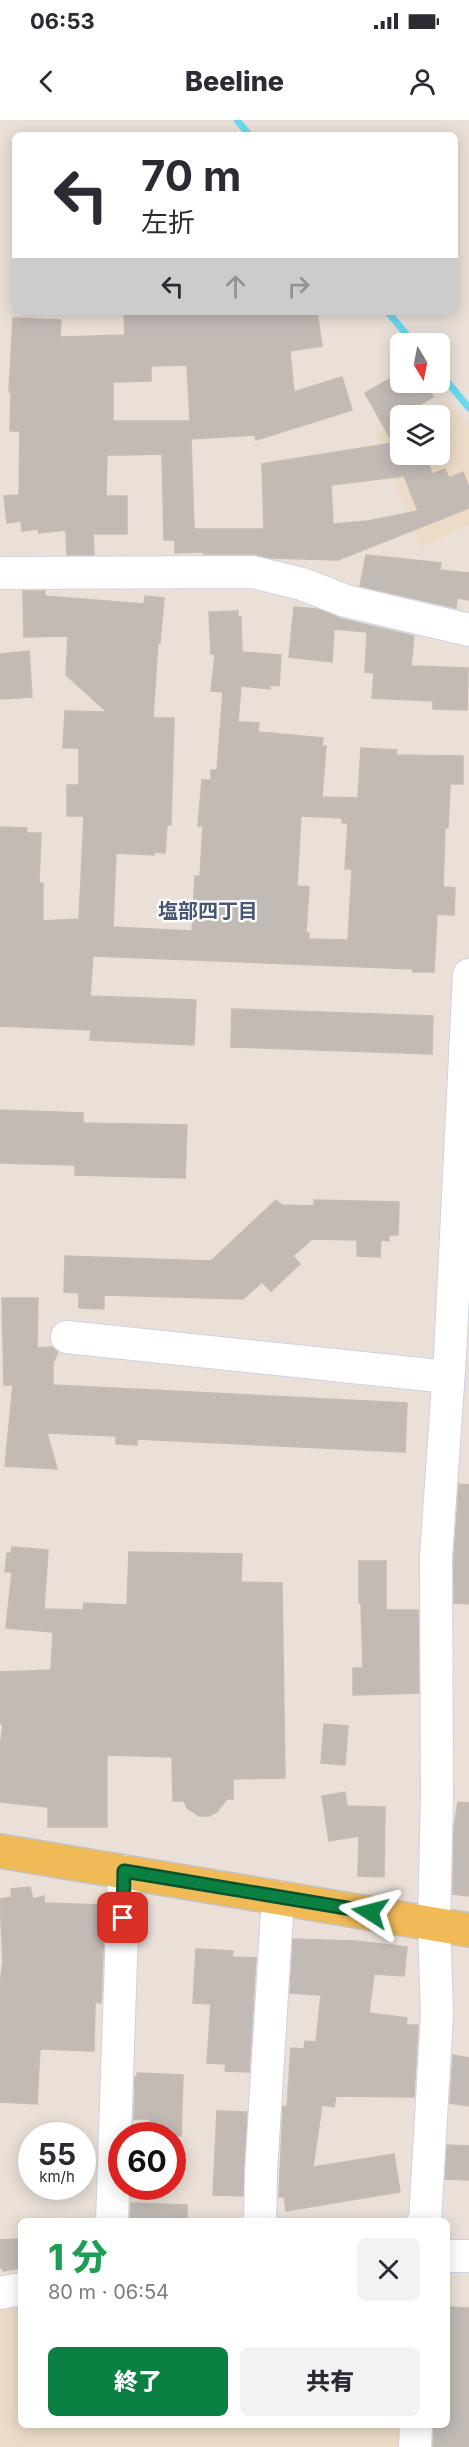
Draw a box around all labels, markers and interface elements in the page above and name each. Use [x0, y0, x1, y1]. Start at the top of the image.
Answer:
text: 06:53 [30, 8, 95, 34]
icon: back [30, 65, 63, 98]
text: Beeline [185, 65, 284, 98]
icon: person [406, 65, 439, 98]
text: 70 m [141, 150, 241, 201]
icon: left [42, 156, 120, 234]
text: 左折 [141, 206, 195, 239]
icon: left [156, 270, 189, 303]
icon: ahead [219, 270, 252, 303]
icon: right [282, 270, 315, 303]
north arrow [390, 333, 450, 393]
map controls [390, 333, 450, 465]
button: layers [390, 405, 450, 465]
district label: 塩部四丁目 [158, 899, 258, 923]
position arrow [338, 1880, 402, 1944]
pin [97, 1892, 148, 1943]
icon: arrive [106, 1901, 139, 1934]
speed limit sign: 60 [108, 2122, 186, 2200]
text: 55 [38, 2136, 76, 2172]
text: km/h [39, 2167, 75, 2186]
text: 1 分 [48, 2235, 108, 2279]
button: close [357, 2238, 420, 2301]
text: 80 m · 06:54 [48, 2280, 169, 2304]
button: 終了 [48, 2347, 228, 2416]
button: 共有 [240, 2347, 420, 2416]

